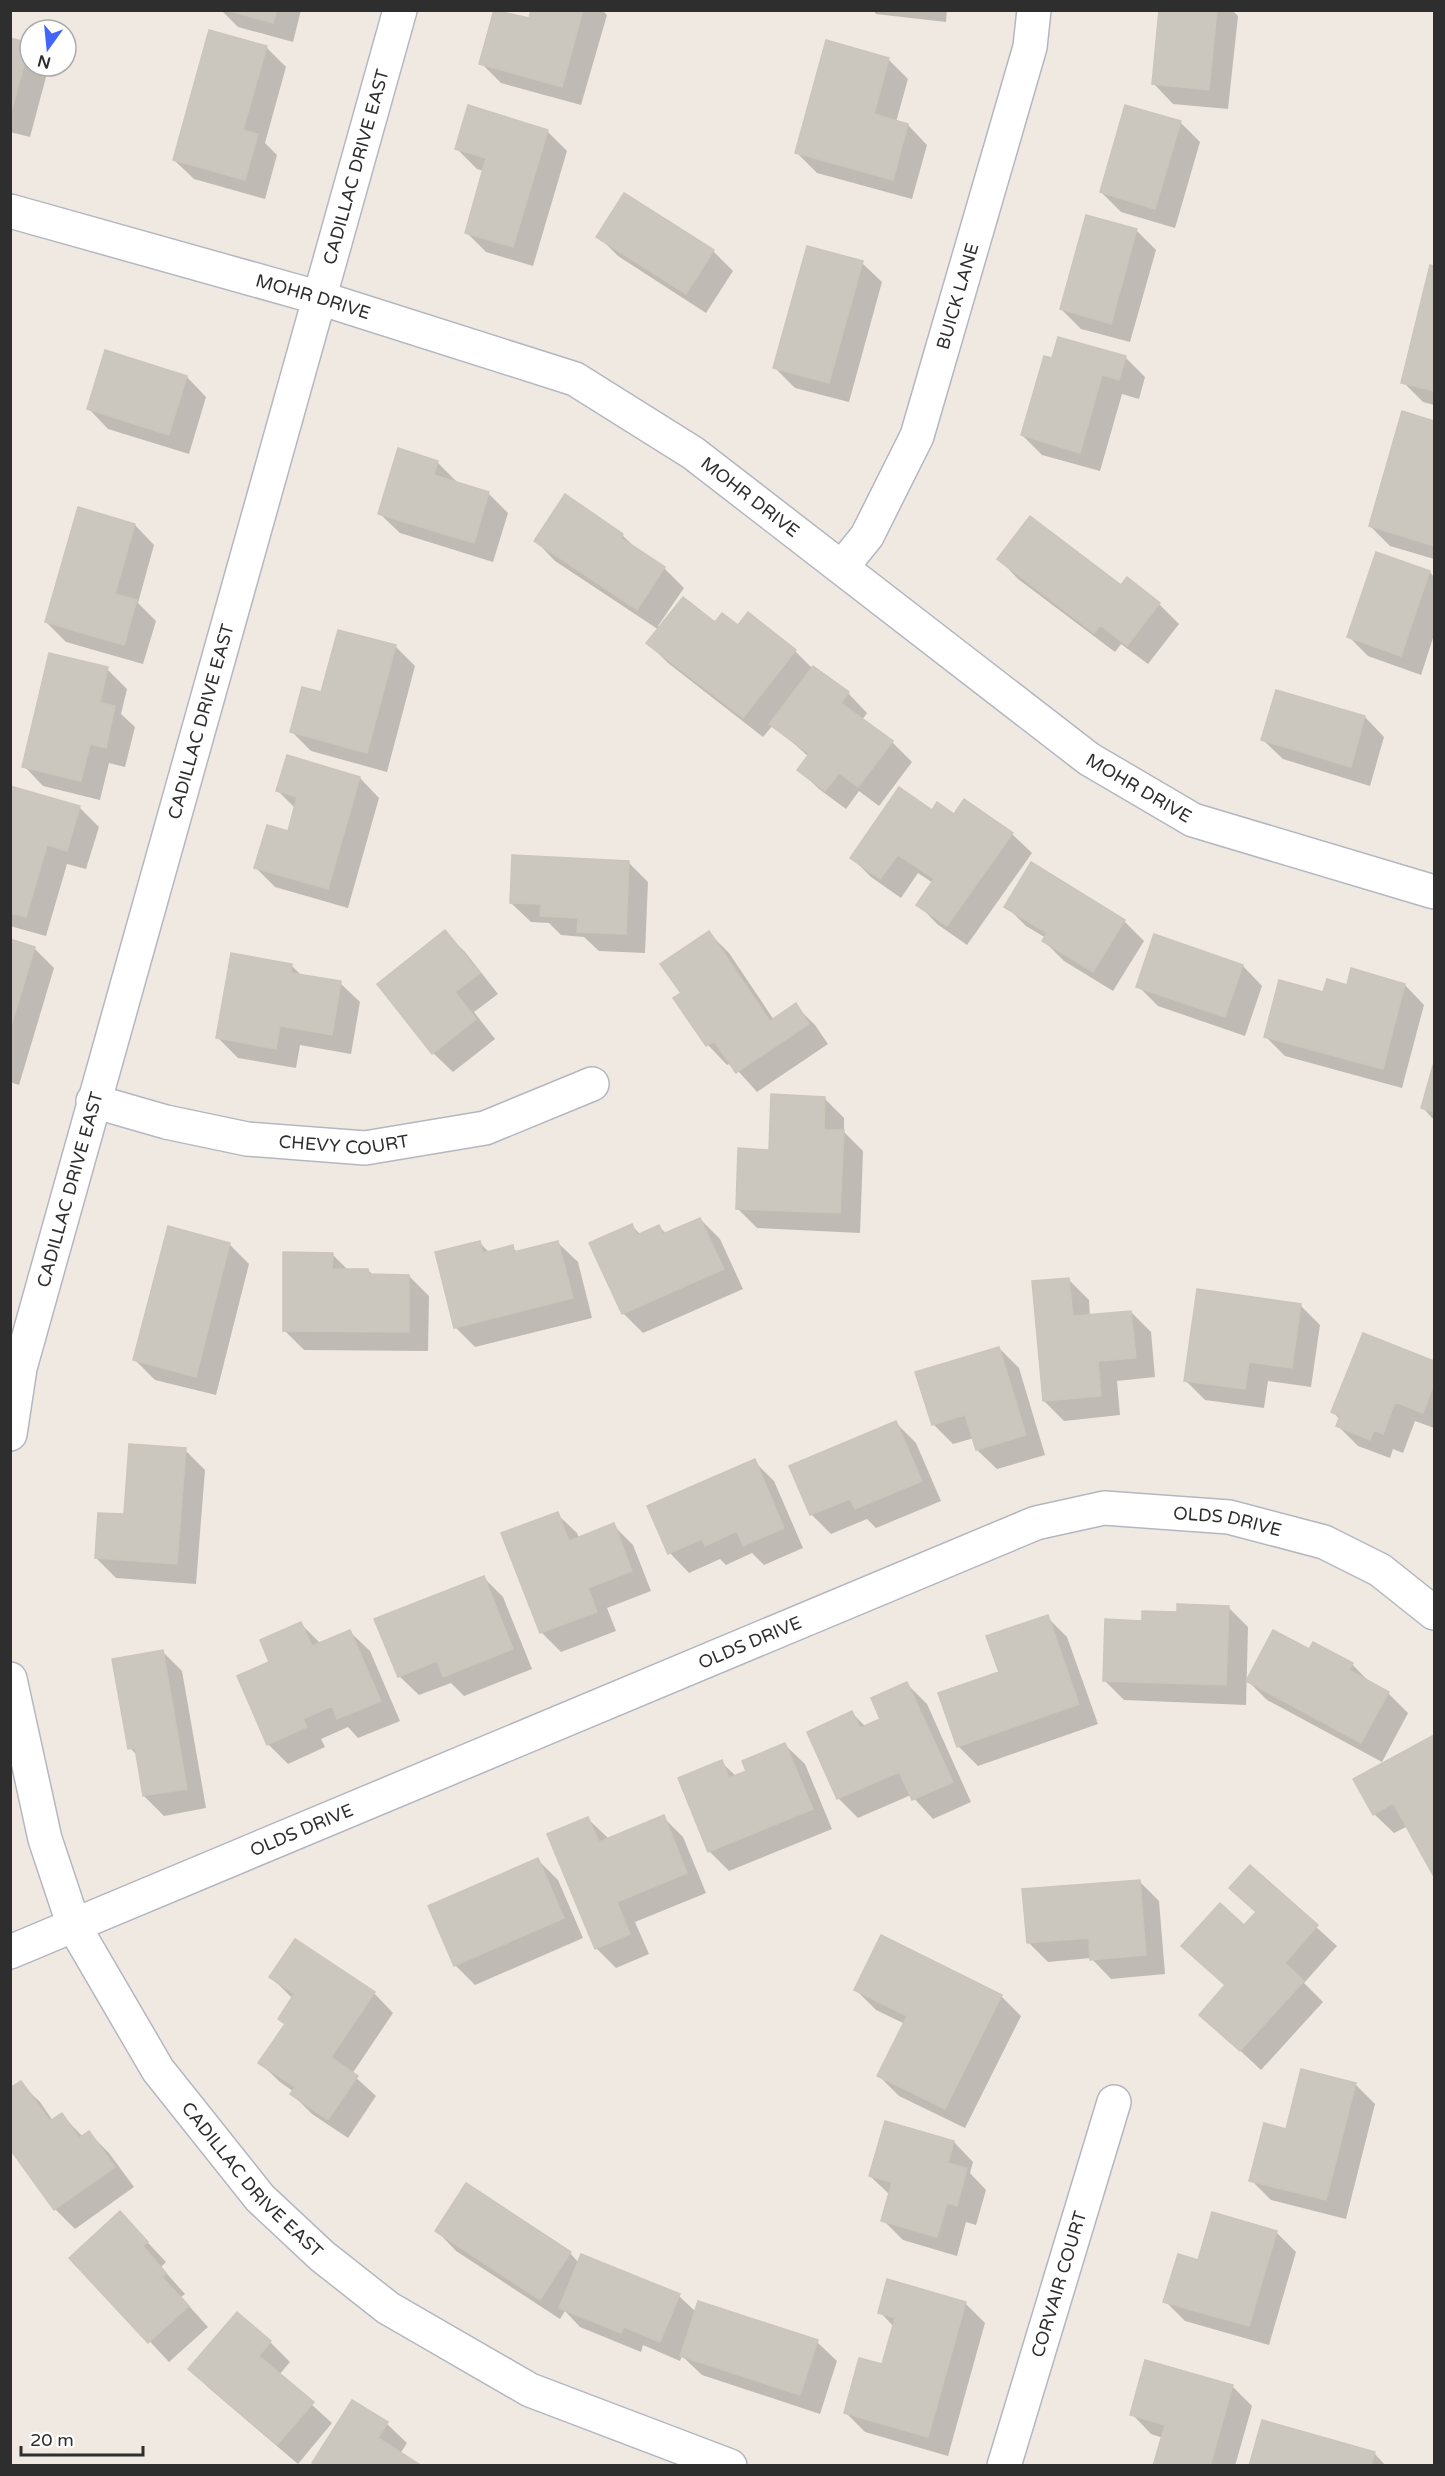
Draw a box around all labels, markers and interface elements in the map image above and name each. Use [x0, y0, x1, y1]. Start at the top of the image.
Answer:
north arrow [18, 18, 78, 78]
text: N [36, 50, 53, 73]
street label: CADILLAC DRIVE EAST [318, 67, 394, 267]
street label: BUICK LANE [932, 241, 983, 352]
street label: MOHR DRIVE [253, 269, 373, 324]
street label: MOHR DRIVE [696, 452, 804, 542]
street label: CADILLAC DRIVE EAST [163, 621, 239, 822]
street label: MOHR DRIVE [1082, 749, 1196, 828]
street label: CADILLAC DRIVE EAST [32, 1089, 108, 1290]
street label: CHEVY COURT [278, 1130, 411, 1159]
street label: OLDS DRIVE [1172, 1502, 1284, 1541]
street label: OLDS DRIVE [695, 1611, 805, 1674]
street label: OLDS DRIVE [247, 1799, 356, 1861]
street label: CADILLAC DRIVE EAST [177, 2097, 327, 2262]
street label: CORVAIR COURT [1026, 2208, 1091, 2360]
scale bar [21, 2419, 142, 2457]
text: 20 m [30, 2429, 74, 2451]

